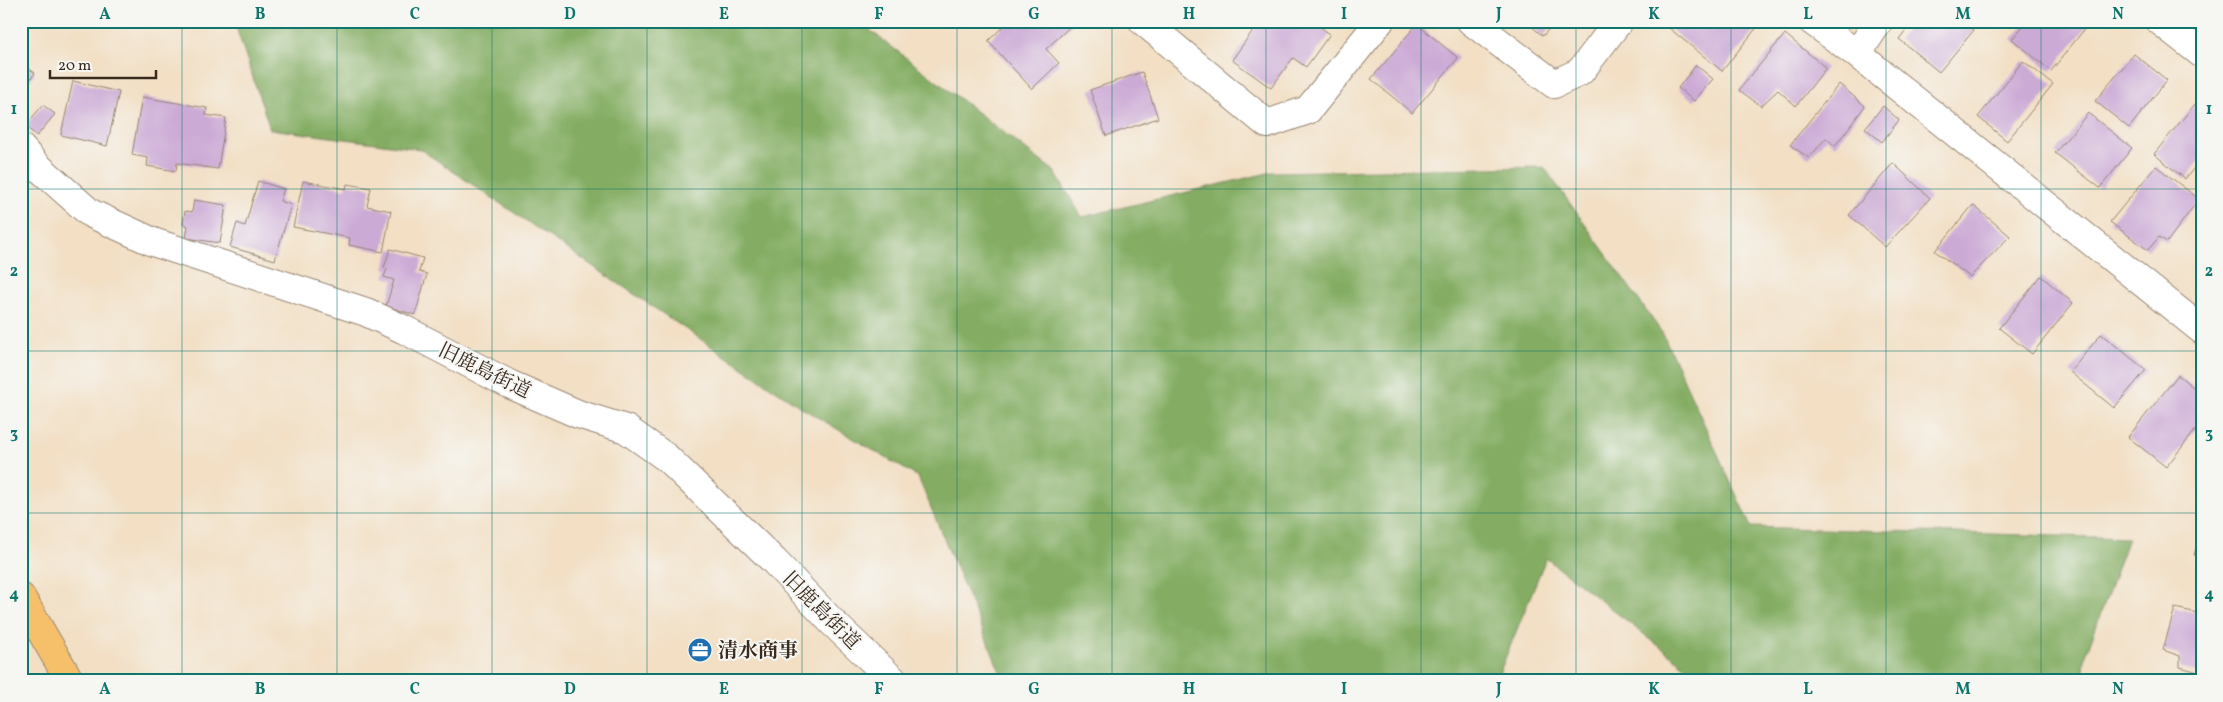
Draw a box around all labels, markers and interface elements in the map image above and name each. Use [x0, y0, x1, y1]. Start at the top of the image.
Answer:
text: A [99, 4, 111, 26]
text: B [255, 4, 266, 26]
text: C [410, 4, 420, 26]
text: D [564, 4, 576, 26]
text: E [719, 4, 729, 26]
text: F [874, 4, 884, 26]
text: G [1028, 4, 1040, 26]
text: H [1183, 4, 1195, 26]
text: I [1341, 4, 1347, 26]
text: J [1495, 4, 1502, 26]
text: K [1648, 4, 1660, 26]
text: L [1803, 4, 1813, 26]
text: M [1955, 4, 1971, 26]
text: N [2112, 4, 2124, 26]
scale bar [50, 48, 156, 80]
text: 20 m [58, 56, 91, 77]
text: 1 [11, 99, 17, 121]
text: 1 [2206, 99, 2212, 121]
text: 2 [10, 261, 18, 283]
text: 2 [2205, 261, 2213, 283]
street label: 旧鹿島街道 [433, 337, 535, 406]
text: 3 [10, 423, 18, 445]
text: 3 [2205, 423, 2213, 445]
street label: 旧鹿島街道 [775, 566, 866, 657]
text: 4 [9, 584, 19, 606]
text: 4 [2204, 584, 2214, 606]
office icon: 清水商事 [687, 637, 713, 663]
place label: 清水商事 [718, 638, 798, 666]
text: A [99, 679, 111, 701]
text: B [255, 679, 266, 701]
text: C [410, 679, 420, 701]
text: D [564, 679, 576, 701]
text: E [719, 679, 729, 701]
text: F [874, 679, 884, 701]
text: G [1028, 679, 1040, 701]
text: H [1183, 679, 1195, 701]
text: I [1341, 679, 1347, 701]
text: J [1495, 679, 1502, 701]
text: K [1648, 679, 1660, 701]
text: L [1803, 679, 1813, 701]
text: M [1955, 679, 1971, 701]
text: N [2112, 679, 2124, 701]

